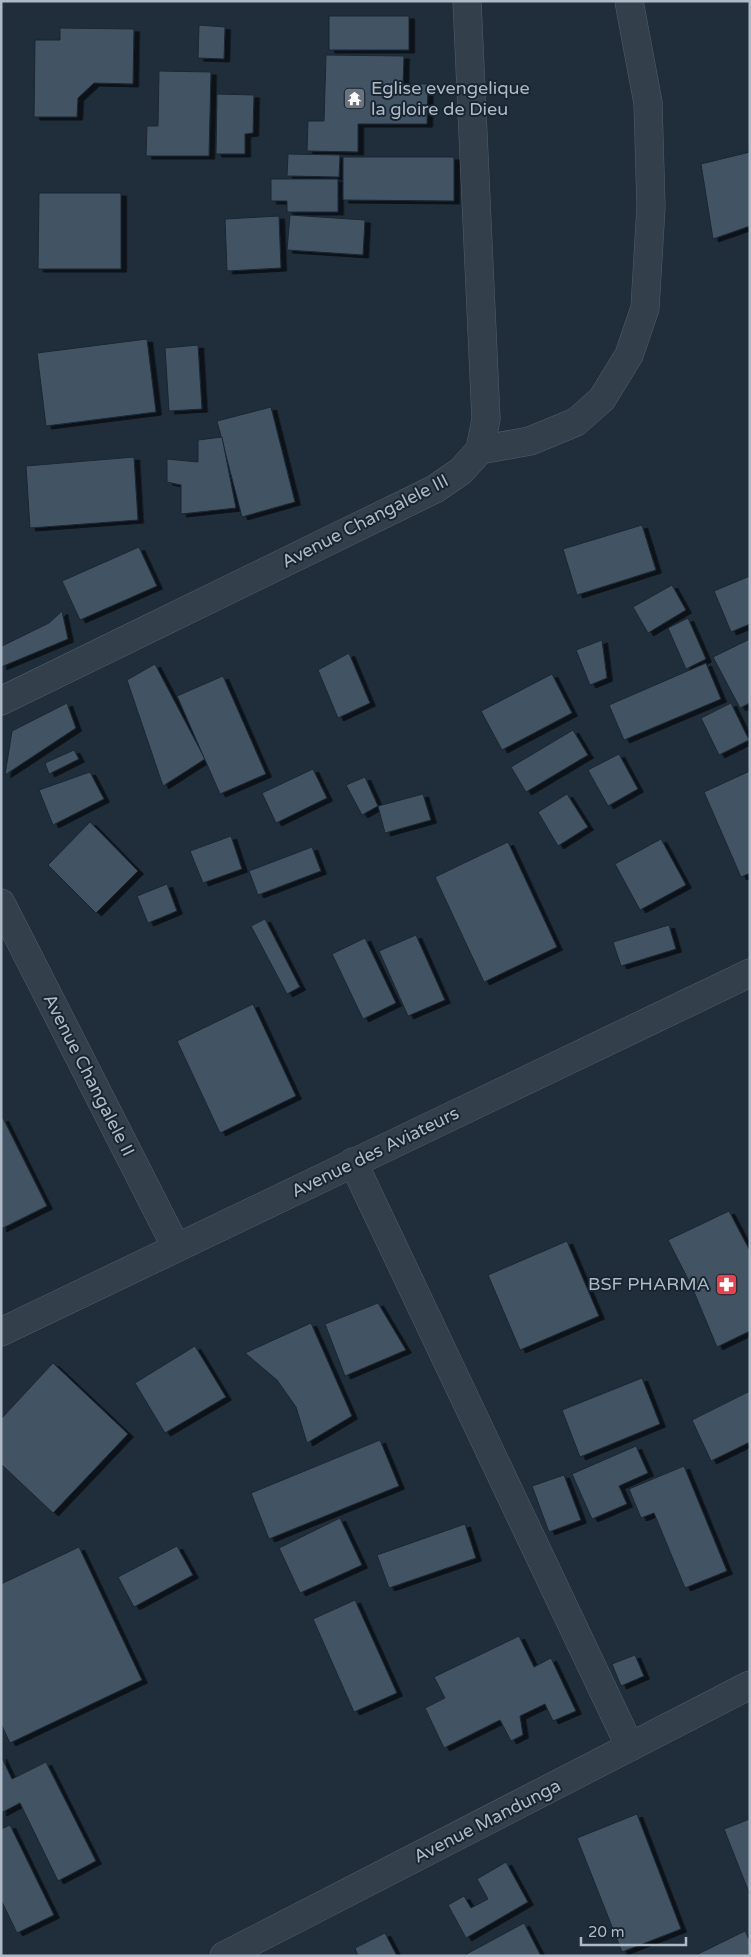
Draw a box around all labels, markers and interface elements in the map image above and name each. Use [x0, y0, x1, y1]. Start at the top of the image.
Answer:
place label: Eglise evengelique la gloire de Dieu [371, 77, 530, 120]
temple icon: Eglise evengelique la gloire de Dieu [343, 86, 367, 110]
street label: Avenue Changalele III [278, 469, 452, 573]
street label: Avenue Changalele II [38, 990, 140, 1160]
street label: Avenue des Aviateurs [287, 1102, 463, 1202]
pharmacy icon: BSF PHARMA [714, 1272, 738, 1296]
place label: BSF PHARMA [588, 1273, 710, 1295]
street label: Avenue Mandunga [410, 1774, 564, 1868]
scale bar [581, 1914, 686, 1946]
text: 20 m [588, 1923, 625, 1941]

